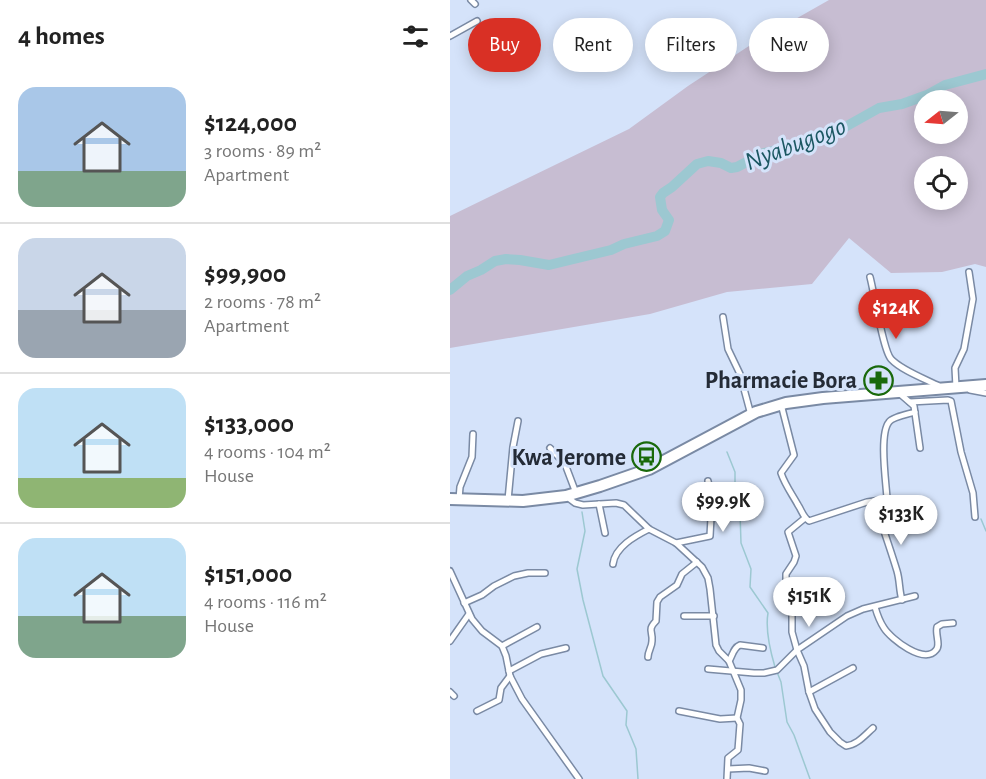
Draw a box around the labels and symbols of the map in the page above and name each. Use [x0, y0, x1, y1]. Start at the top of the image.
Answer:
north arrow [914, 90, 968, 144]
water label: Nyabugogo [741, 113, 849, 175]
pin: $124K [854, 289, 938, 340]
pharmacy icon: Pharmacie Bora [862, 364, 894, 396]
place label: Pharmacie Bora [705, 369, 857, 393]
bus stop icon: Kwa Jerome [631, 441, 663, 473]
place label: Kwa Jerome [511, 446, 626, 470]
pin: $99.9K [674, 482, 772, 533]
pin: $133K [859, 495, 943, 546]
pin: $151K [767, 577, 851, 628]

